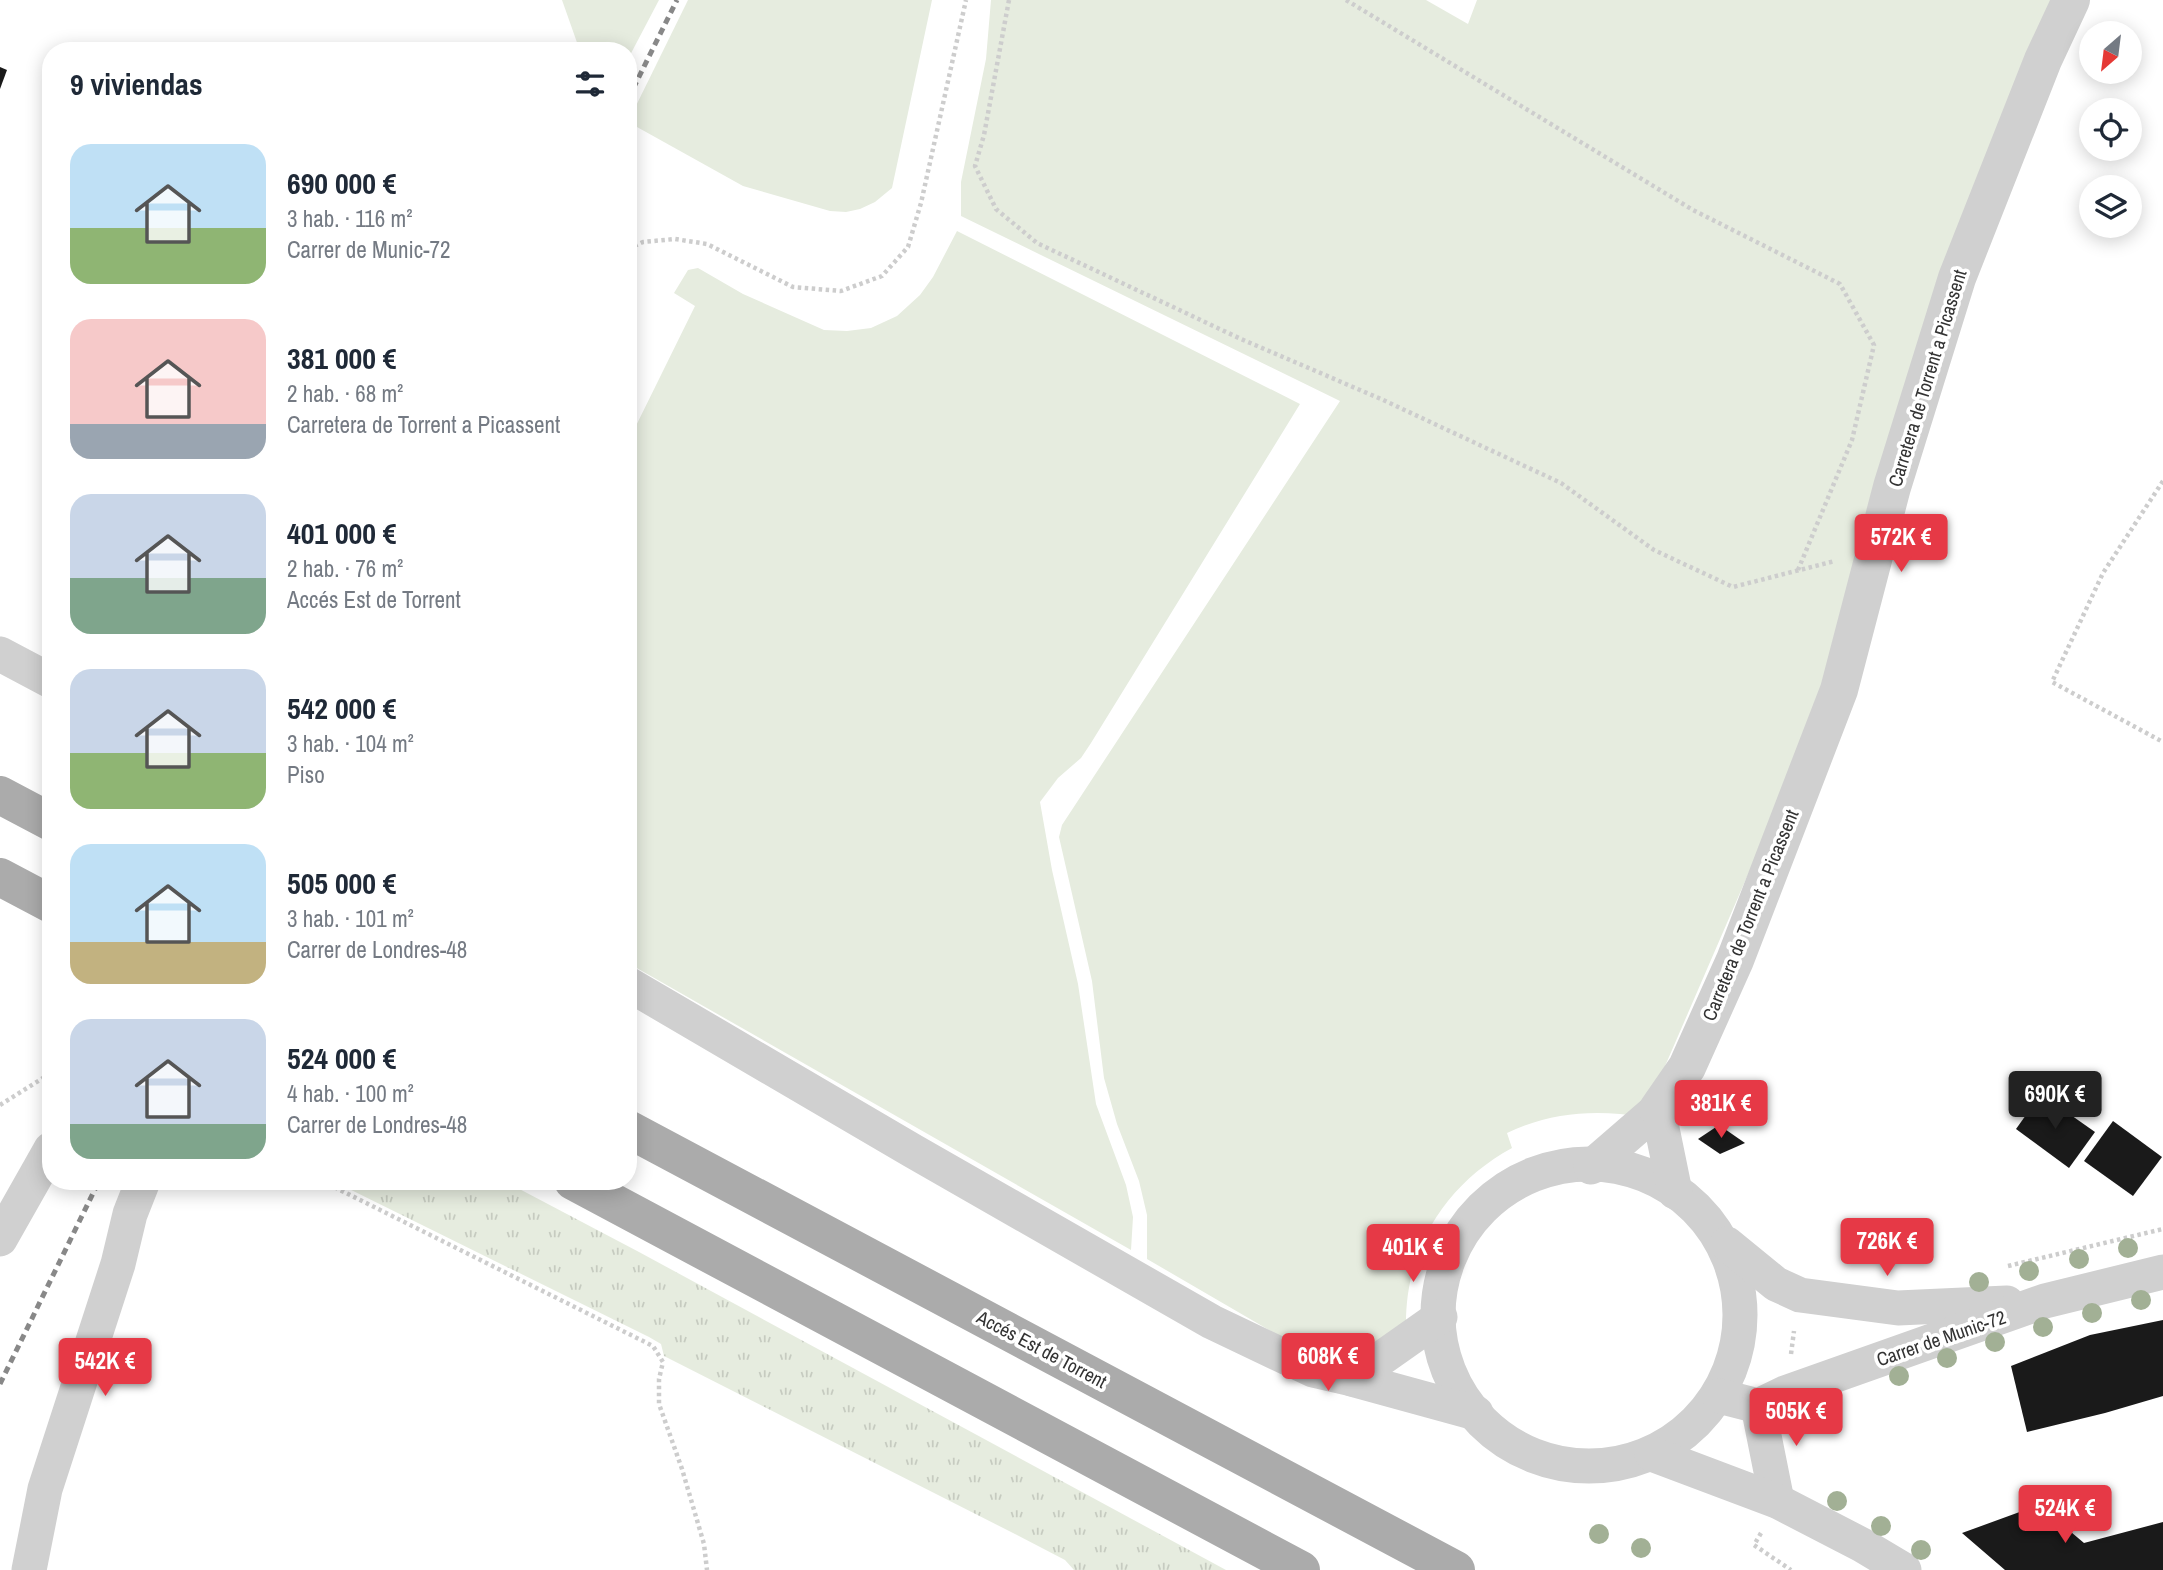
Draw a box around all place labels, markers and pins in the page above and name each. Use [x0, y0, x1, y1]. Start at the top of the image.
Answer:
pin: 572K € [1844, 514, 1958, 574]
pin: 690K € [1998, 1072, 2112, 1131]
pin: 381K € [1664, 1080, 1778, 1140]
pin: 726K € [1830, 1218, 1944, 1278]
pin: 401K € [1356, 1224, 1470, 1284]
pin: 608K € [1271, 1334, 1385, 1393]
pin: 542K € [48, 1338, 162, 1398]
pin: 505K € [1739, 1388, 1853, 1448]
pin: 524K € [2008, 1486, 2122, 1545]

